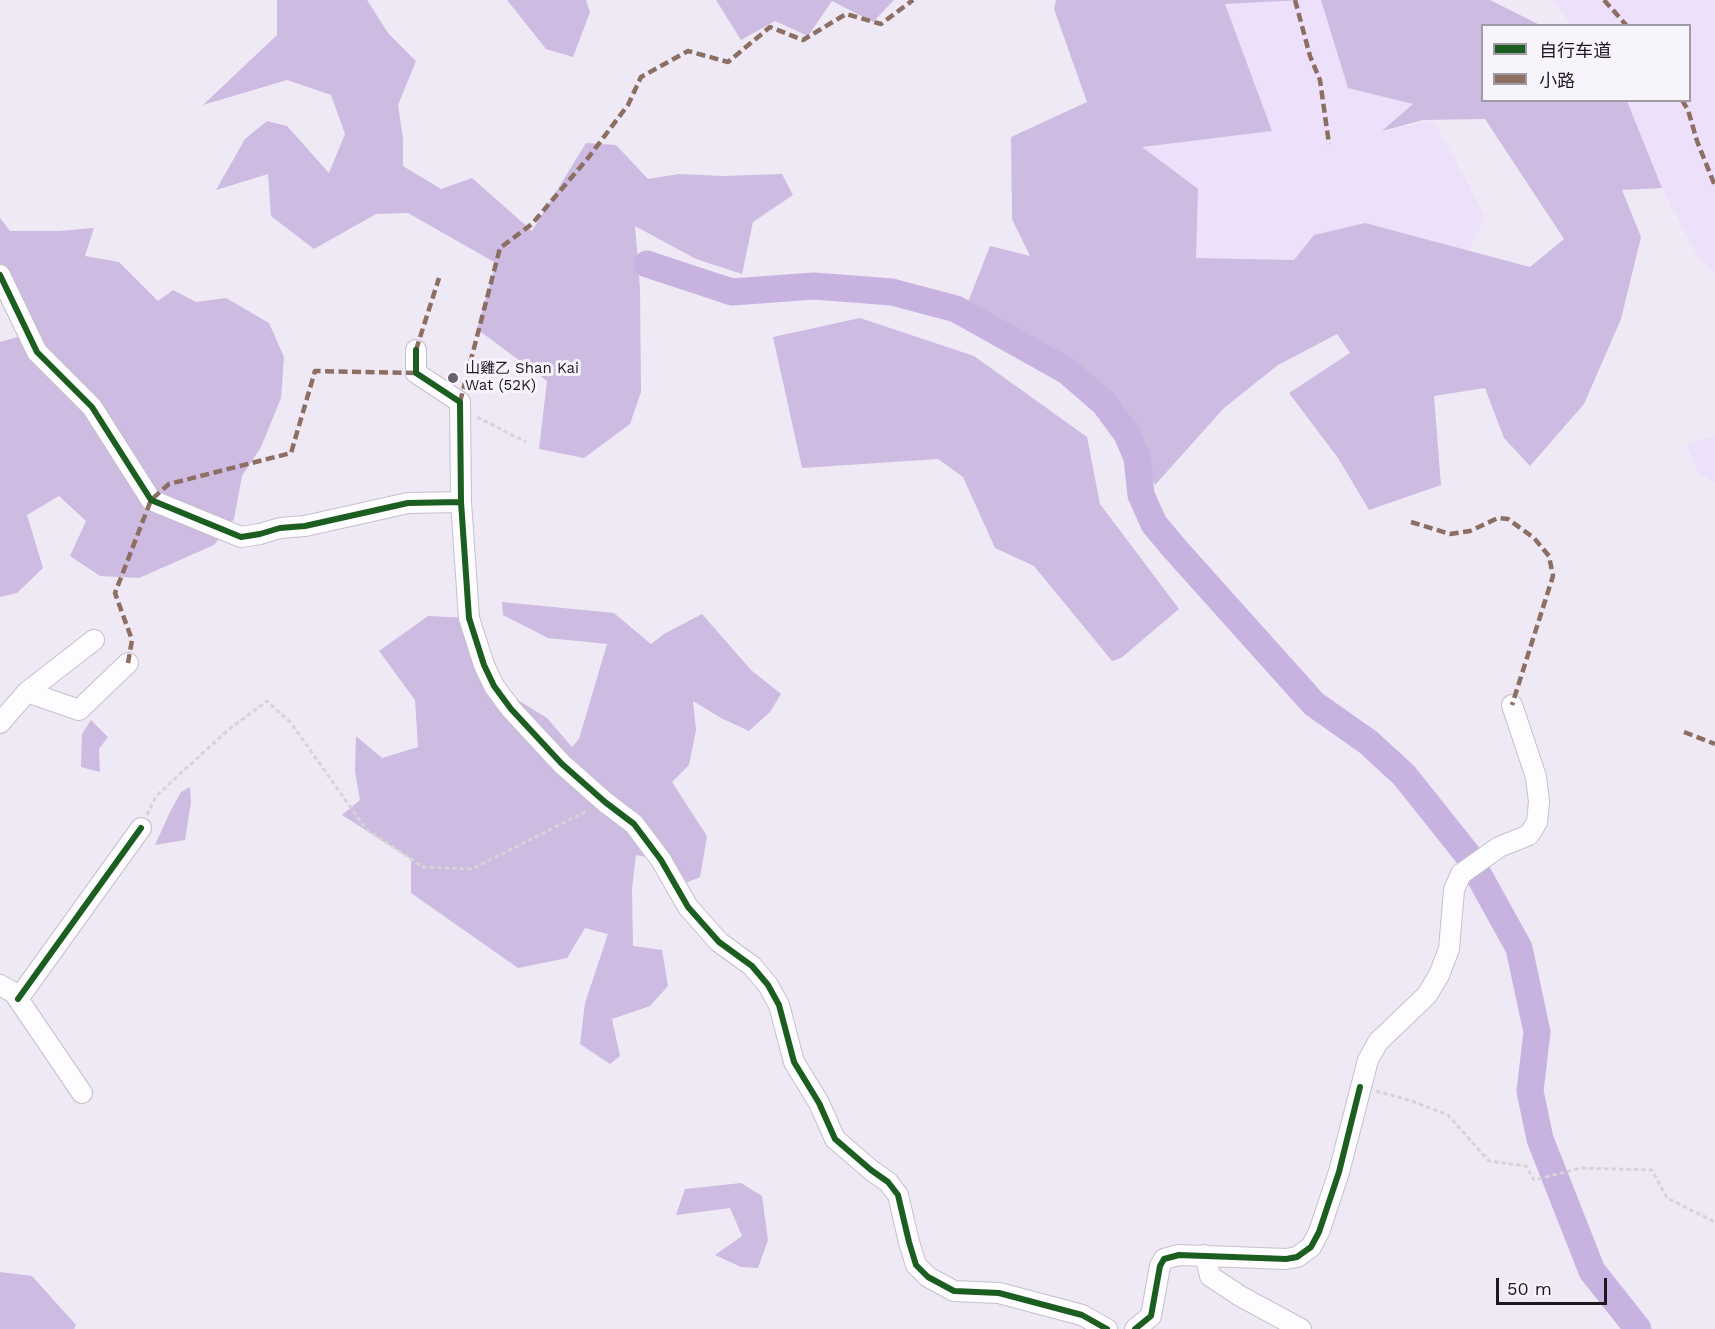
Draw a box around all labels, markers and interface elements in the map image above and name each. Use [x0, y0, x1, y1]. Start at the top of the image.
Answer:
legend [1481, 24, 1691, 102]
text: 自行车道 [1539, 40, 1611, 61]
text: 小路 [1539, 70, 1575, 91]
place label: 山雞乙 Shan Kai Wat (52K) [465, 360, 579, 395]
marker: 山雞乙 Shan Kai Wat (52K) [446, 371, 460, 385]
scale bar [1499, 1266, 1610, 1304]
text: 50 m [1507, 1278, 1552, 1299]

